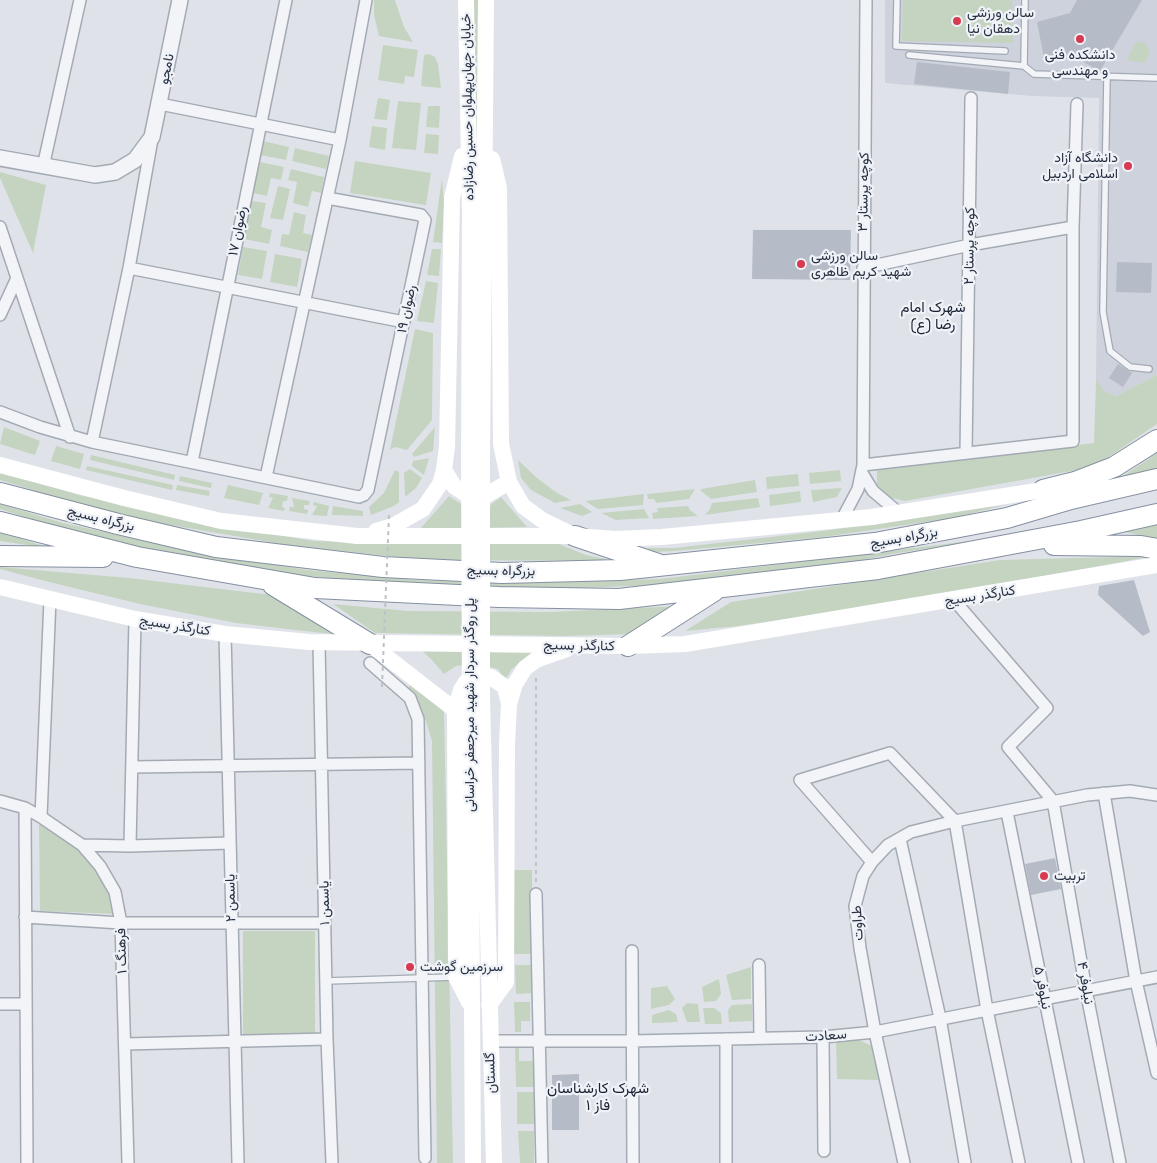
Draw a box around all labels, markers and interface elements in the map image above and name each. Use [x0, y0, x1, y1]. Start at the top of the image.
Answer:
place label: سالن ورزشی دهقان نیا [967, 5, 1034, 38]
street label: خیابان جهان‌پهلوان حسین رضا‌زاده [458, 13, 478, 201]
marker: سالن ورزشی دهقان نیا [951, 15, 963, 27]
marker: دانشکده فنی و مهندسی [1074, 33, 1086, 45]
place label: دانشکده فنی و مهندسی [1045, 47, 1115, 80]
street label: نامجو [156, 52, 178, 86]
place label: دانشگاه آزاد اسلامی اردبیل [1042, 150, 1118, 182]
street label: کوچه پرستار ۳ [855, 152, 873, 232]
marker: دانشگاه آزاد اسلامی اردبیل [1122, 160, 1134, 172]
street label: رضوان ۱۷ [225, 205, 251, 257]
street label: کوچه پرستار ۲ [961, 207, 979, 285]
place label: سالن ورزشی شهید کریم ظاهری [811, 248, 911, 280]
marker: سالن ورزشی شهید کریم ظاهری [795, 258, 807, 270]
street label: رضوان ۱۹ [394, 283, 420, 335]
district label: شهرک امام رضا (ع) [900, 299, 966, 334]
street label: بزرگراه بسیج [66, 503, 136, 535]
street label: بزرگراه بسیج [869, 524, 939, 552]
street label: بزرگراه بسیج [467, 562, 535, 580]
street label: کنارگذر بسیج [943, 582, 1017, 610]
street label: پل روگذر سردار شهید میرجعفر خراسانی [462, 598, 478, 812]
street label: کنارگذر بسیج [138, 612, 212, 640]
street label: کنارگذر بسیج [543, 637, 615, 655]
place label: تربیت [1054, 868, 1086, 884]
marker: تربیت [1038, 870, 1050, 882]
street label: یاسمن ۲ [222, 874, 240, 922]
street label: یاسمن ۱ [316, 880, 334, 926]
street label: طراوت [849, 905, 867, 941]
street label: فرهنگ ۱ [113, 928, 131, 974]
place label: سرزمین گوشت [420, 959, 503, 975]
street label: نیلوفر ۴ [1073, 960, 1097, 1006]
marker: سرزمین گوشت [404, 961, 416, 973]
street label: نیلوفر ۵ [1030, 965, 1054, 1011]
street label: سعادت [805, 1026, 847, 1046]
street label: گلستان [482, 1052, 500, 1094]
district label: شهرک کارشناسان فاز ۱ [547, 1080, 649, 1115]

